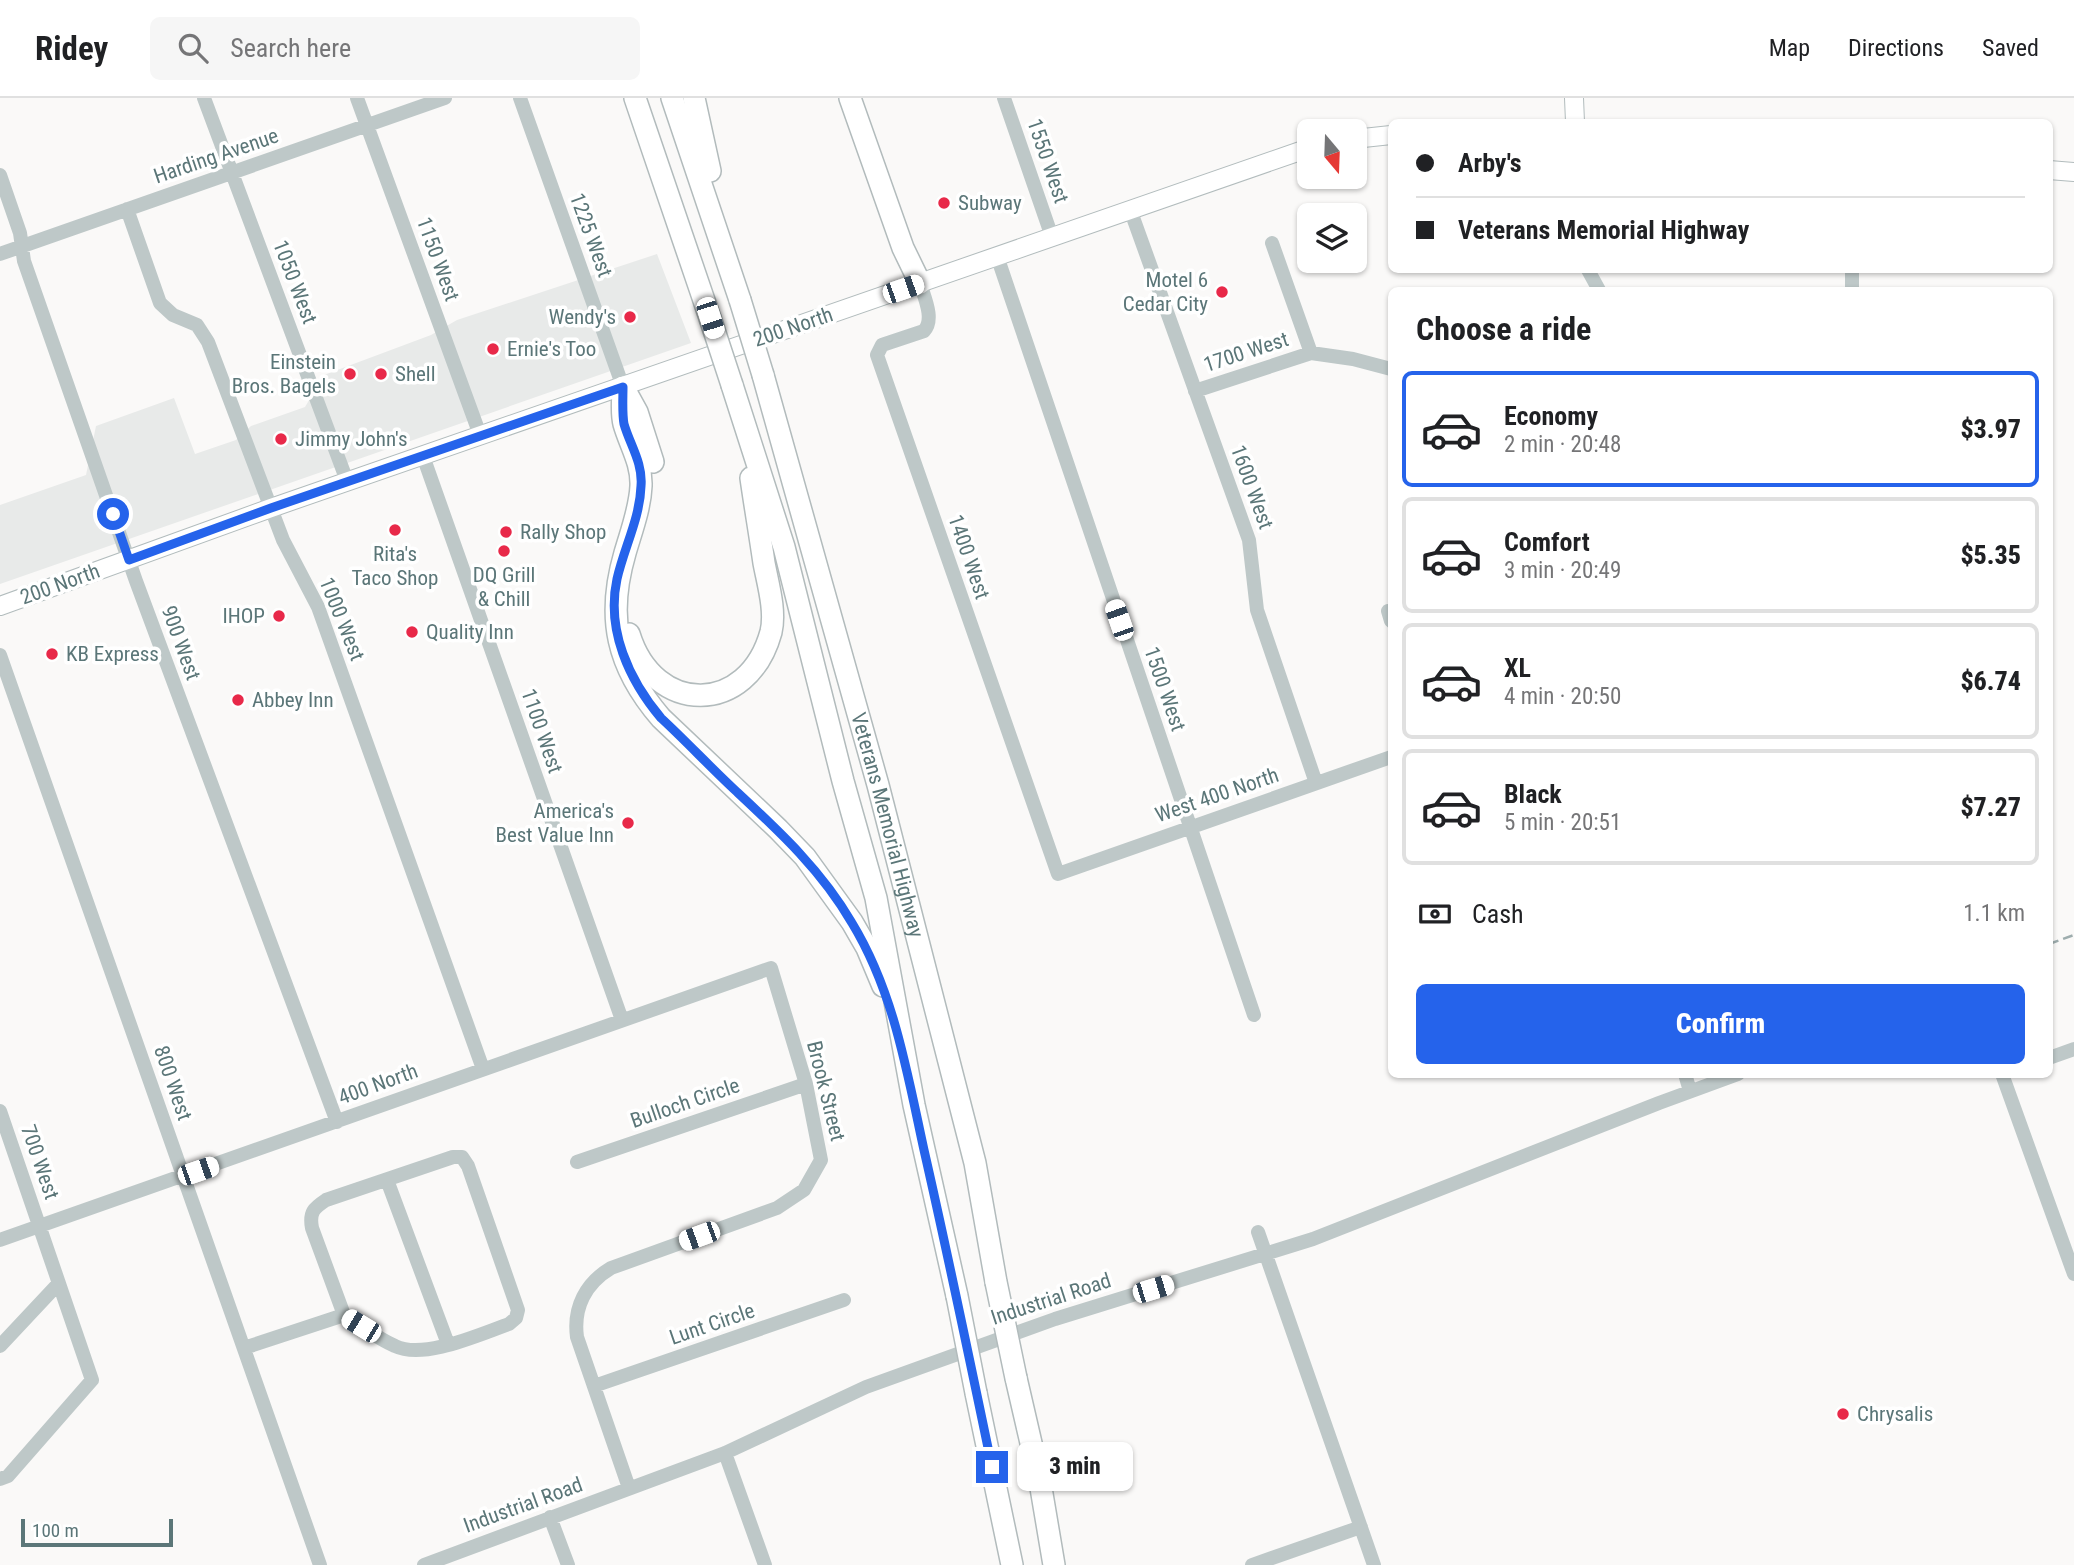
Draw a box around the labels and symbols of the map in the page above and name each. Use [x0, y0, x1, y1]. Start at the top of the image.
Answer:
street label: 1550 West [1022, 116, 1074, 206]
north arrow [1297, 119, 1367, 189]
street label: Harding Avenue [150, 123, 282, 189]
street label: 1225 West [565, 190, 617, 280]
place label: Subway [958, 191, 1022, 215]
marker: Subway [936, 195, 952, 211]
street label: 1150 West [412, 214, 464, 304]
street label: 1050 West [268, 237, 322, 327]
place label: Motel 6 Cedar City [1123, 268, 1208, 316]
car [880, 272, 927, 306]
marker: Motel 6 Cedar City [1214, 284, 1230, 300]
car [694, 295, 727, 341]
street label: 200 North [750, 302, 836, 352]
place label: Wendy's [549, 305, 616, 329]
marker: Wendy's [622, 309, 638, 325]
street label: 1700 West [1201, 327, 1291, 377]
place label: Ernie's Too [507, 337, 596, 361]
marker: Ernie's Too [485, 341, 501, 357]
place label: Einstein Bros. Bagels [232, 350, 336, 398]
place label: Shell [395, 362, 436, 386]
marker: Einstein Bros. Bagels [342, 366, 358, 382]
marker: Shell [373, 366, 389, 382]
place label: Jimmy John's [295, 427, 408, 451]
marker: Jimmy John's [273, 431, 289, 447]
street label: 1600 West [1226, 442, 1278, 532]
route start [97, 498, 129, 530]
street label: 1400 West [943, 512, 995, 602]
place label: Rally Shop [520, 520, 606, 544]
marker: Rita's Taco Shop [387, 522, 403, 538]
marker: Rally Shop [498, 524, 514, 540]
place label: Rita's Taco Shop [352, 542, 438, 590]
marker: DQ Grill & Chill [496, 543, 512, 559]
street label: 200 North [17, 559, 103, 609]
place label: DQ Grill & Chill [473, 563, 535, 611]
street label: 1000 West [314, 574, 370, 664]
car [1103, 597, 1136, 643]
street label: 900 West [157, 603, 205, 683]
place label: IHOP [222, 604, 265, 628]
marker: IHOP [271, 608, 287, 624]
place label: Quality Inn [426, 620, 514, 644]
marker: Quality Inn [404, 624, 420, 640]
place label: KB Express [66, 642, 159, 666]
street label: 1500 West [1139, 644, 1191, 734]
marker: KB Express [44, 646, 60, 662]
street label: 1100 West [516, 686, 568, 776]
place label: Abbey Inn [252, 688, 334, 712]
marker: Abbey Inn [230, 692, 246, 708]
street label: Veterans Memorial Highway [846, 710, 929, 940]
street label: West 400 North [1152, 763, 1282, 827]
place label: America's Best Value Inn [495, 799, 614, 847]
marker: America's Best Value Inn [620, 815, 636, 831]
street label: Brook Street [802, 1038, 850, 1144]
street label: 800 West [149, 1043, 197, 1123]
street label: 400 North [335, 1059, 421, 1109]
street label: Bulloch Circle [627, 1073, 743, 1133]
street label: 700 West [16, 1122, 64, 1202]
car [175, 1154, 222, 1188]
car [676, 1219, 723, 1253]
street label: Industrial Road [988, 1268, 1114, 1330]
car [1130, 1273, 1177, 1305]
street label: Lunt Circle [666, 1298, 758, 1350]
car [338, 1306, 385, 1346]
place label: Chrysalis [1857, 1402, 1933, 1426]
marker: Chrysalis [1835, 1406, 1851, 1422]
callout: 3 min [1016, 1442, 1132, 1492]
route end [976, 1451, 1008, 1483]
street label: Industrial Road [460, 1472, 586, 1538]
scale bar [21, 1516, 173, 1548]

